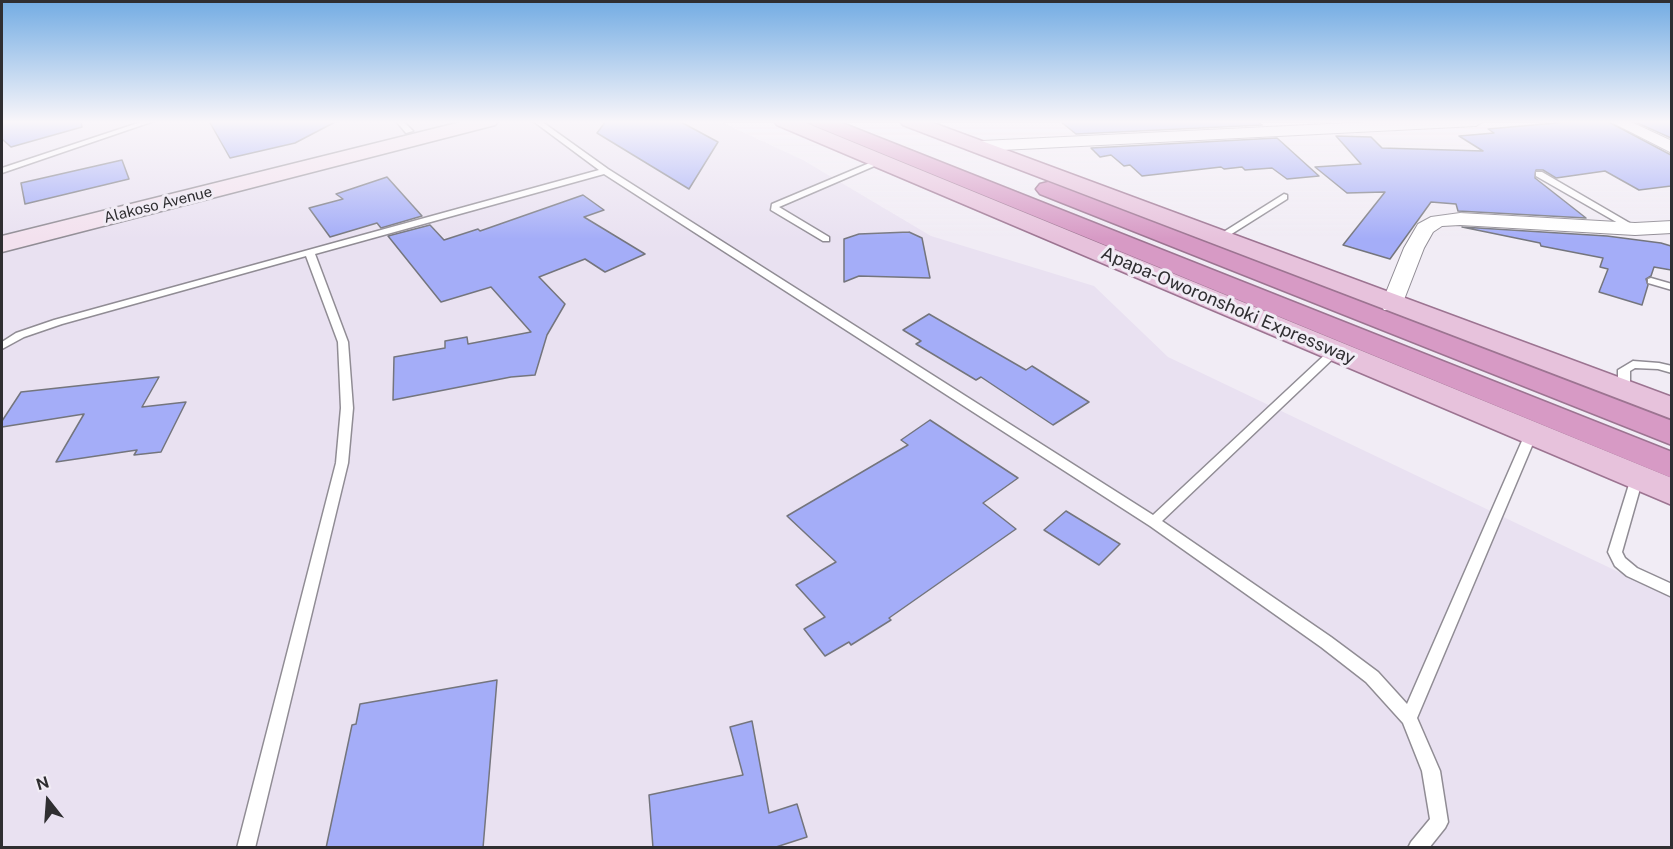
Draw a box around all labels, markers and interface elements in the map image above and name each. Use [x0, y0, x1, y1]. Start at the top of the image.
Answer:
street label: Alakoso Avenue [102, 183, 214, 227]
street label: Apapa-Oworonshoki Expressway [1098, 243, 1358, 369]
north arrow [18, 771, 78, 831]
text: N [34, 772, 51, 794]

